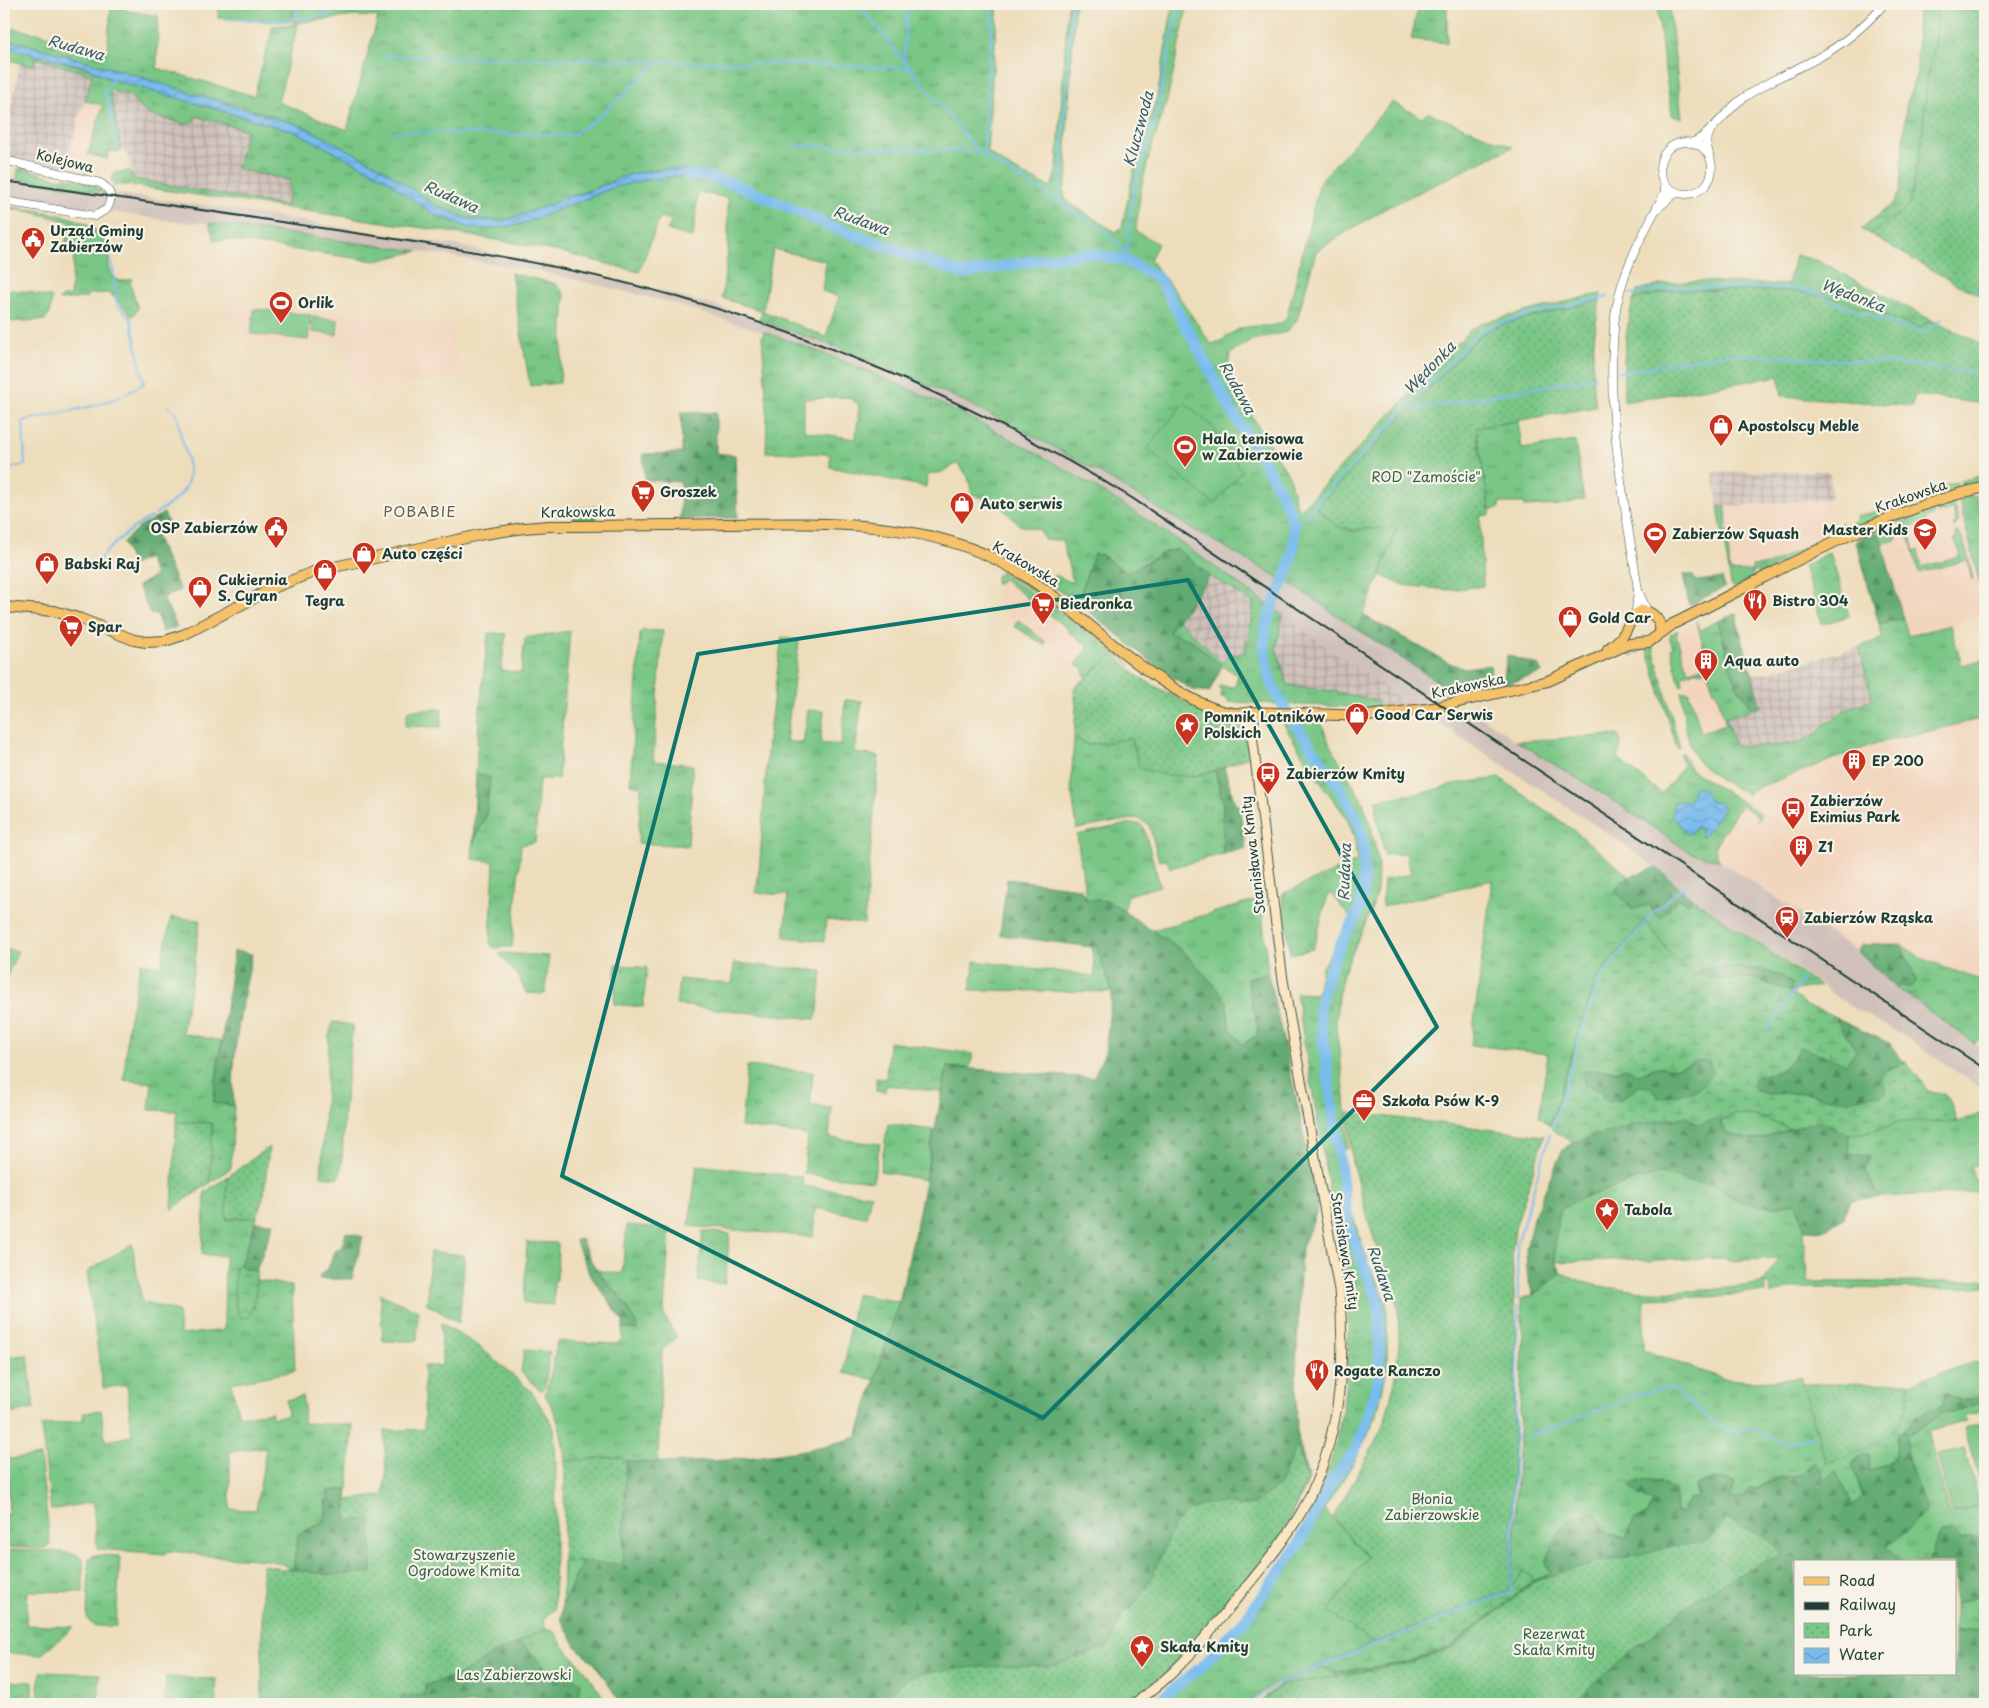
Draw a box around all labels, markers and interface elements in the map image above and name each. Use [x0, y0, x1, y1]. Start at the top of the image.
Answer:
water label: Rudawa [46, 28, 108, 66]
water label: Kluczwoda [1116, 87, 1159, 169]
street label: Kolejowa [34, 143, 96, 178]
water label: Rudawa [421, 173, 483, 218]
water label: Rudawa [831, 199, 893, 240]
place label: Urząd Gminy Zabierzów [50, 220, 144, 257]
public building icon: Urząd Gminy Zabierzów [20, 226, 46, 260]
water label: Wędonka [1818, 272, 1889, 317]
sports icon: Orlik [268, 290, 294, 324]
place label: Orlik [298, 292, 335, 313]
water label: Wędonka [1398, 335, 1461, 399]
water label: Rudawa [1214, 357, 1263, 418]
shop icon: Apostolscy Meble [1708, 413, 1734, 447]
place label: Apostolscy Meble [1738, 415, 1859, 436]
place label: Hala tenisowa w Zabierzowie [1202, 428, 1304, 465]
sports icon: Hala tenisowa w Zabierzowie [1172, 434, 1198, 468]
park label: ROD "Zamoście" [1371, 466, 1481, 487]
street label: Krakowska [1872, 473, 1950, 518]
supermarket icon: Groszek [630, 479, 656, 513]
place label: Groszek [660, 481, 717, 502]
shop icon: Auto serwis [949, 491, 975, 525]
place label: Auto serwis [980, 493, 1063, 514]
district label: POBABIE [383, 499, 457, 522]
street label: Krakowska [540, 500, 616, 523]
public building icon: OSP Zabierzów [263, 515, 289, 549]
place label: OSP Zabierzów [151, 517, 259, 538]
school or university icon: Master Kids [1912, 517, 1938, 551]
place label: Master Kids [1823, 519, 1908, 540]
sports icon: Zabierzów Squash [1642, 521, 1668, 555]
place label: Zabierzów Squash [1672, 523, 1799, 544]
street label: Krakowska [989, 535, 1064, 592]
shop icon: Auto części [351, 541, 377, 575]
place label: Auto części [382, 543, 463, 564]
shop icon: Babski Raj [34, 551, 60, 585]
place label: Babski Raj [64, 553, 140, 574]
shop icon: Tegra [312, 558, 338, 592]
place label: Cukiernia S. Cyran [218, 569, 288, 606]
shop icon: Cukiernia S. Cyran [187, 575, 213, 609]
restaurant icon: Bistro 304 [1742, 588, 1768, 622]
place label: Tegra [305, 590, 345, 611]
place label: Bistro 304 [1772, 590, 1849, 611]
supermarket icon: Biedronka [1030, 591, 1056, 625]
place label: Biedronka [1060, 593, 1133, 614]
shop icon: Gold Car [1557, 605, 1583, 639]
place label: Gold Car [1588, 607, 1652, 628]
supermarket icon: Spar [58, 614, 84, 648]
place label: Spar [88, 616, 123, 637]
building icon: Aqua auto [1693, 648, 1719, 682]
place label: Aqua auto [1723, 650, 1799, 671]
street label: Krakowska [1429, 667, 1507, 704]
shop icon: Good Car Serwis [1344, 702, 1370, 736]
place label: Good Car Serwis [1374, 704, 1493, 725]
place label: Pomnik Lotników Polskich [1204, 706, 1326, 743]
place icon: Pomnik Lotników Polskich [1174, 712, 1200, 746]
building icon: EP 200 [1841, 748, 1867, 782]
place label: EP 200 [1872, 750, 1924, 771]
bus stop icon: Zabierzów Kmity [1255, 761, 1281, 795]
place label: Zabierzów Kmity [1286, 763, 1405, 784]
place label: Zabierzów Eximius Park [1810, 790, 1901, 827]
street label: Stanisława Kmity [1235, 795, 1270, 915]
bus stop icon: Zabierzów Eximius Park [1780, 796, 1806, 830]
building icon: Z1 [1788, 834, 1814, 868]
place label: Z1 [1818, 836, 1833, 857]
water label: Rudawa [1331, 842, 1356, 901]
station icon: Zabierzów Rząska [1774, 905, 1800, 939]
place label: Zabierzów Rząska [1804, 907, 1934, 928]
office icon: Szkoła Psów K-9 [1351, 1088, 1377, 1122]
place label: Szkoła Psów K-9 [1382, 1090, 1499, 1111]
street label: Stanisława Kmity [1326, 1191, 1365, 1311]
place icon: Tabola [1594, 1197, 1620, 1231]
place label: Tabola [1624, 1199, 1673, 1220]
water label: Rudawa [1362, 1242, 1403, 1304]
restaurant icon: Rogate Ranczo [1304, 1358, 1330, 1392]
place label: Rogate Ranczo [1334, 1360, 1441, 1381]
park label: Błonia Zabierzowskie [1384, 1488, 1480, 1525]
park label: Stowarzyszenie Ogrodowe Kmita [408, 1544, 520, 1581]
legend [1794, 1560, 1956, 1676]
text: Road [1839, 1568, 1875, 1591]
text: Railway [1839, 1592, 1896, 1615]
text: Park [1839, 1618, 1873, 1641]
park label: Rezerwat Skała Kmity [1513, 1623, 1595, 1660]
place icon: Skała Kmity [1129, 1634, 1155, 1668]
place label: Skała Kmity [1160, 1636, 1249, 1657]
text: Water [1839, 1642, 1884, 1665]
park label: Las Zabierzowski [456, 1664, 572, 1685]

